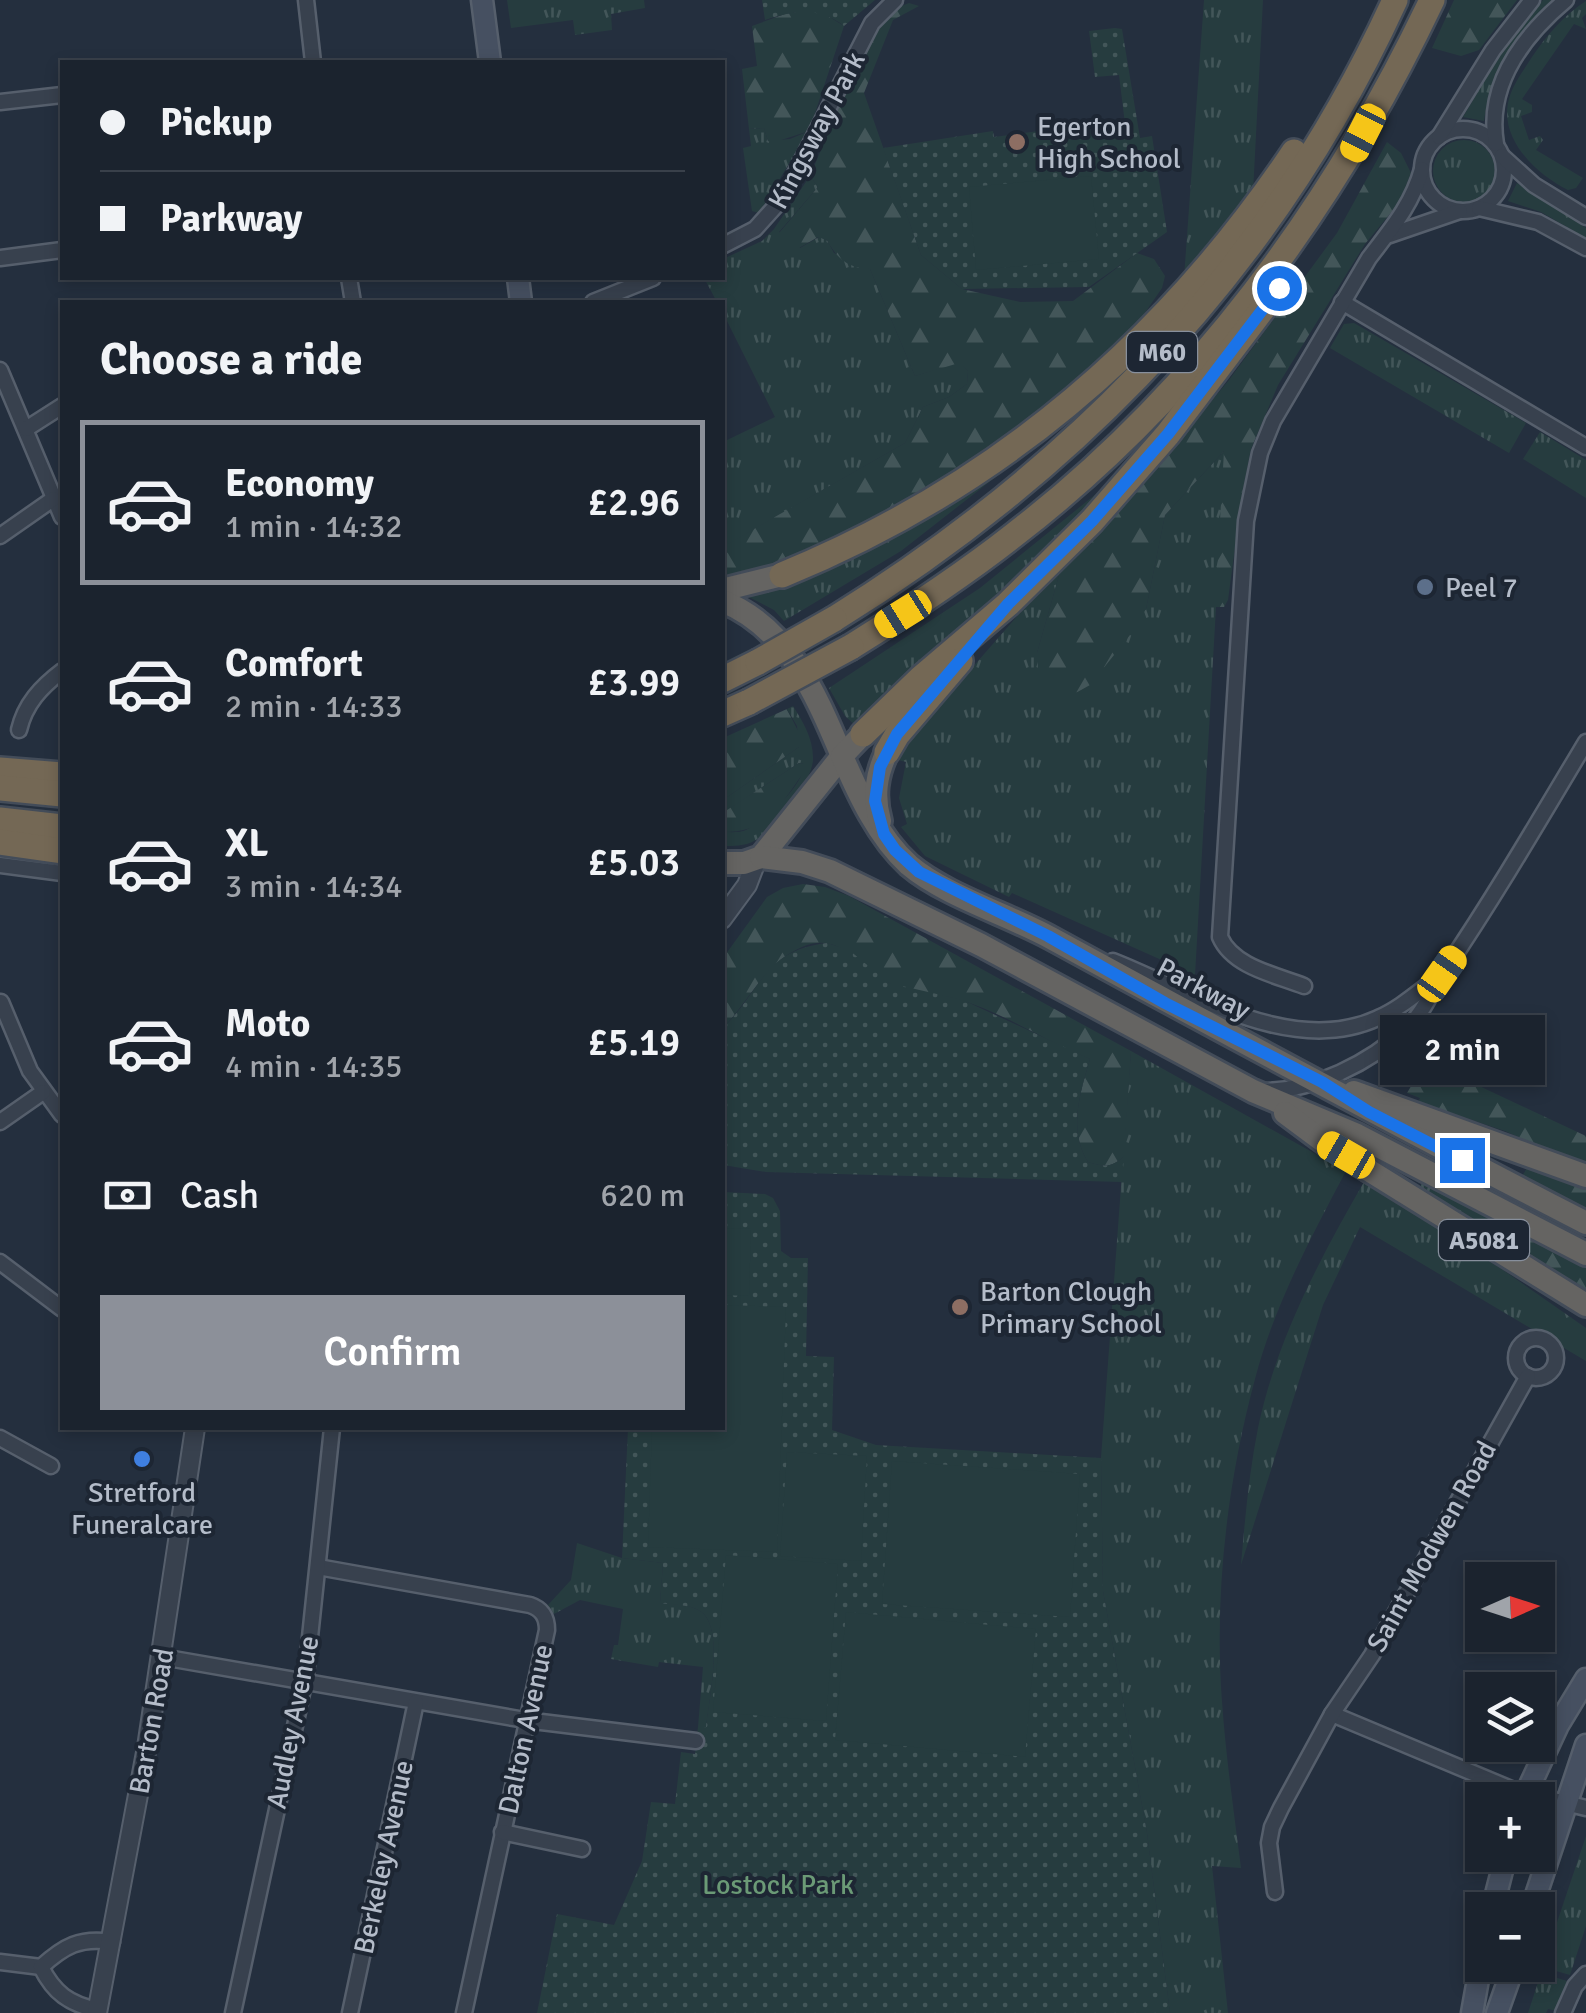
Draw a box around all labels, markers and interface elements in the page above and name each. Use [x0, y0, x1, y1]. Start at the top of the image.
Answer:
street label: Kingsway Park [761, 46, 873, 215]
text: Pickup [160, 99, 272, 146]
car [1336, 99, 1390, 167]
place label: Egerton High School [1037, 110, 1181, 176]
marker: Egerton High School [1006, 131, 1028, 153]
text: Parkway [160, 195, 303, 242]
route start [1257, 266, 1302, 311]
text: Choose a ride [100, 332, 363, 387]
road number: M60 [1127, 332, 1197, 372]
icon: car [105, 458, 195, 548]
text: Economy [225, 460, 374, 507]
text: £2.96 [587, 479, 680, 526]
text: 1 min · 14:32 [225, 507, 403, 546]
place label: Peel 7 [1445, 571, 1518, 605]
marker: Peel 7 [1414, 576, 1436, 598]
car [870, 585, 936, 643]
icon: car [105, 638, 195, 728]
text: Comfort [225, 640, 363, 687]
text: £3.99 [587, 659, 680, 706]
text: 2 min · 14:33 [225, 687, 403, 726]
icon: car [105, 818, 195, 908]
text: XL [225, 820, 268, 867]
text: £5.03 [587, 839, 680, 886]
text: 3 min · 14:34 [225, 867, 403, 906]
car [1413, 941, 1471, 1007]
street label: Parkway [1151, 950, 1256, 1028]
icon: car [105, 998, 195, 1088]
text: Moto [225, 1000, 310, 1047]
callout: 2 min [1380, 1015, 1544, 1085]
text: £5.19 [587, 1019, 680, 1066]
text: 2 min [1424, 1030, 1501, 1069]
text: 4 min · 14:35 [225, 1047, 403, 1086]
car [1313, 1127, 1379, 1183]
route end [1440, 1138, 1485, 1183]
icon: cash [100, 1168, 155, 1223]
text: Cash [180, 1172, 259, 1219]
text: 620 m [601, 1176, 685, 1215]
road number: A5081 [1439, 1220, 1529, 1260]
place label: Barton Clough Primary School [980, 1275, 1162, 1341]
button: Confirm [100, 1295, 685, 1410]
marker: Barton Clough Primary School [949, 1296, 971, 1318]
street label: Saint Modwen Road [1360, 1435, 1504, 1658]
marker: Stretford Funeralcare [131, 1448, 153, 1470]
place label: Stretford Funeralcare [71, 1476, 213, 1542]
north arrow [1465, 1562, 1555, 1652]
map controls [1465, 1562, 1555, 1982]
street label: Audley Avenue [260, 1633, 326, 1812]
street label: Dalton Avenue [491, 1641, 561, 1817]
street label: Barton Road [122, 1646, 182, 1797]
button: layers [1465, 1672, 1555, 1762]
street label: Berkeley Avenue [347, 1757, 421, 1957]
button: + [1465, 1782, 1555, 1872]
park label: Lostock Park [702, 1868, 854, 1902]
button: − [1465, 1892, 1555, 1982]

